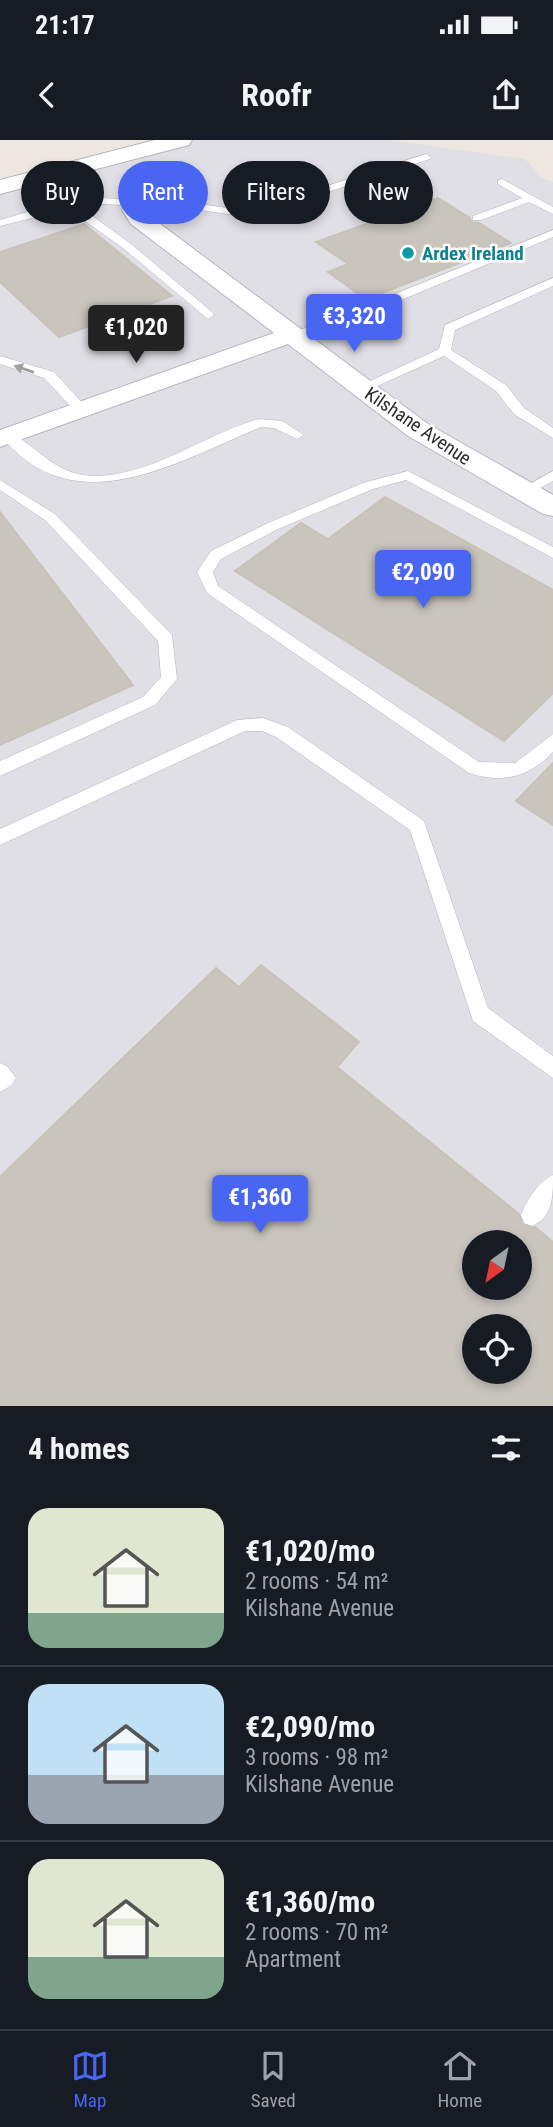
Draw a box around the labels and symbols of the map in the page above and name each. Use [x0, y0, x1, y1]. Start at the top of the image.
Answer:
place label: Ardex Ireland [422, 242, 524, 265]
marker: Ardex Ireland [400, 245, 416, 261]
pin: €3,320 [297, 294, 411, 354]
pin: €1,020 [79, 306, 193, 365]
one-way arrow [14, 363, 35, 374]
street label: Kilshane Avenue [360, 382, 476, 470]
pin: €2,090 [366, 550, 480, 610]
pin: €1,360 [203, 1176, 317, 1235]
north arrow [462, 1230, 532, 1300]

